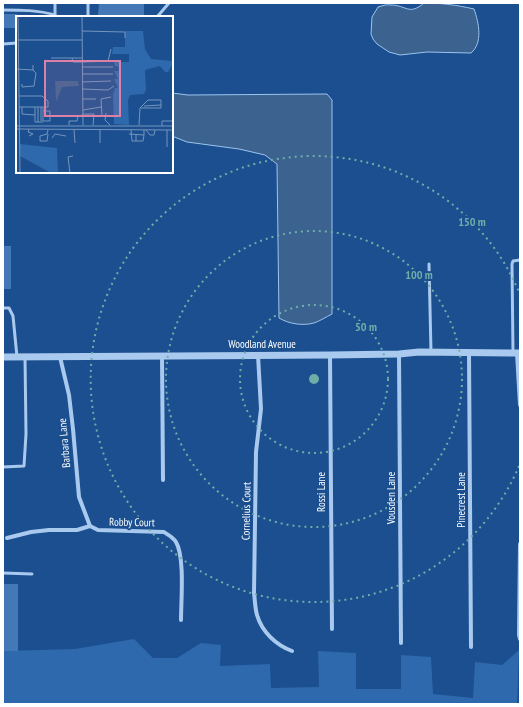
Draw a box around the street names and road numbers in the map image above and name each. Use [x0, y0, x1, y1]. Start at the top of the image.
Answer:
street label: Woodland Avenue [228, 337, 296, 351]
street label: Barbara Lane [55, 417, 73, 468]
street label: Vousden Lane [384, 471, 398, 525]
street label: Rossi Lane [314, 472, 328, 512]
street label: Pinecrest Lane [454, 472, 468, 528]
street label: Cornelius Court [238, 482, 254, 540]
street label: Robby Court [109, 515, 155, 529]

